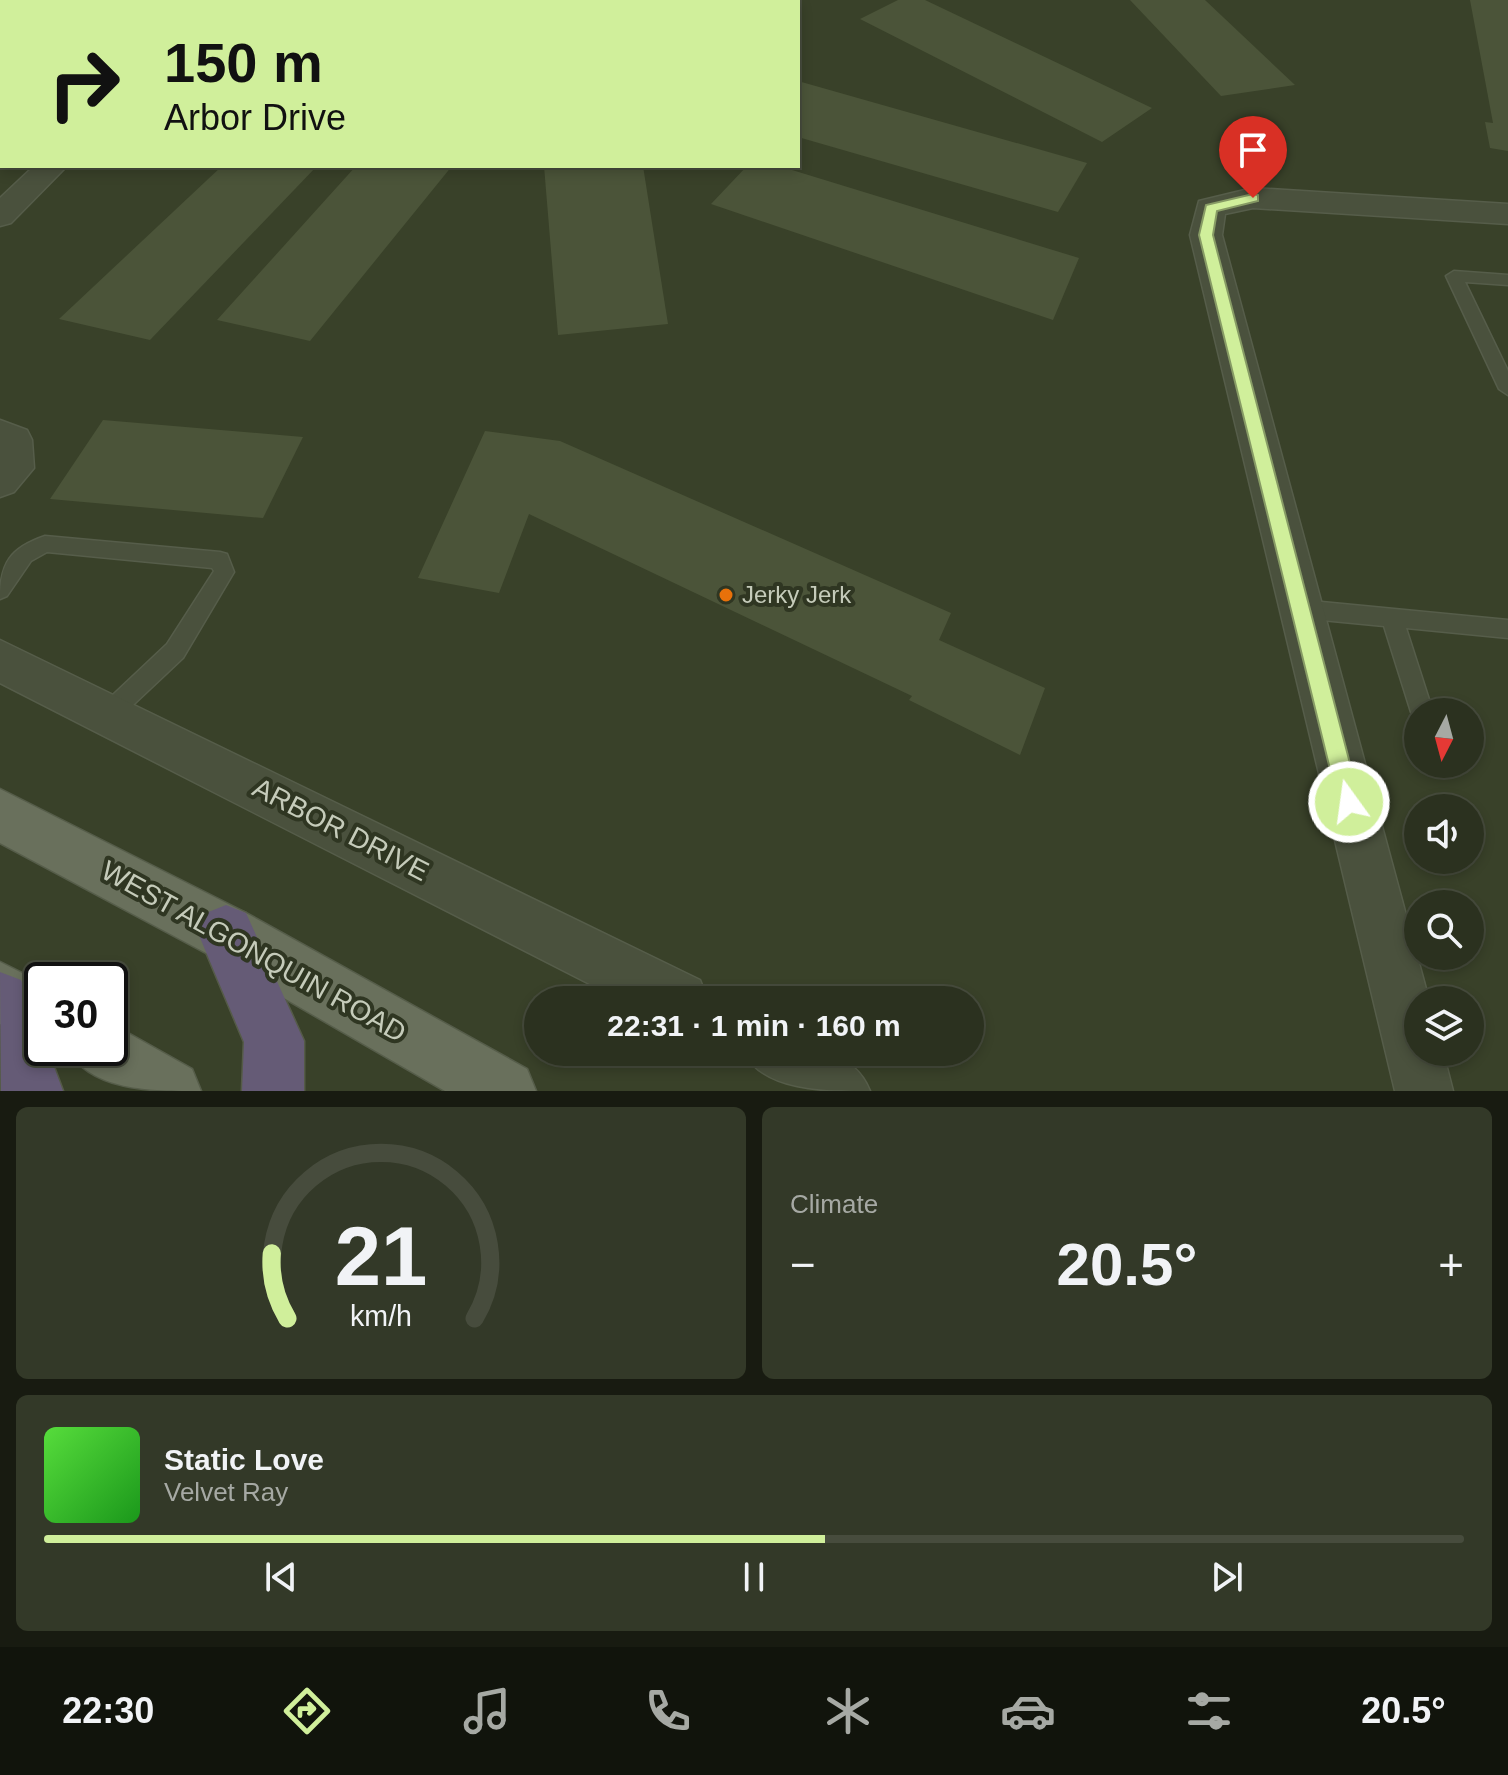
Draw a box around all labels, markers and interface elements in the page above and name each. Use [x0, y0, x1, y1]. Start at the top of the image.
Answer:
text: 150 m [164, 31, 323, 94]
icon: right [32, 32, 136, 136]
text: Arbor Drive [164, 97, 346, 138]
pin [1219, 116, 1287, 198]
icon: arrive [1231, 128, 1275, 172]
place label: Jerky Jerk [742, 581, 852, 608]
marker: Jerky Jerk [717, 586, 735, 604]
north arrow [1404, 698, 1484, 778]
map controls [1404, 698, 1484, 1066]
position arrow [1307, 760, 1391, 844]
street label: ARBOR DRIVE [248, 772, 434, 887]
button: sound [1404, 794, 1484, 874]
street label: WEST ALGONQUIN ROAD [96, 855, 411, 1048]
button: search [1404, 890, 1484, 970]
speed limit sign: 30 [24, 962, 128, 1066]
button: layers [1404, 986, 1484, 1066]
text: 22:31 · 1 min · 160 m [607, 1009, 901, 1042]
text: Climate [790, 1189, 878, 1219]
text: 21 [335, 1210, 427, 1303]
text: 20.5° [1057, 1231, 1197, 1298]
text: − [790, 1240, 816, 1289]
text: + [1438, 1240, 1464, 1289]
text: km/h [350, 1300, 412, 1332]
text: Static Love [164, 1443, 324, 1476]
text: Velvet Ray [164, 1477, 288, 1507]
icon: previous [259, 1555, 303, 1599]
icon: pause [732, 1555, 776, 1599]
icon: next [1205, 1555, 1249, 1599]
icon: directions [279, 1683, 335, 1739]
icon: music [459, 1683, 515, 1739]
icon: phone [640, 1683, 696, 1739]
icon: climate [820, 1683, 876, 1739]
icon: car [1000, 1683, 1056, 1739]
icon: filters [1181, 1683, 1237, 1739]
text: 22:30 [62, 1690, 154, 1731]
text: 20.5° [1361, 1690, 1446, 1731]

